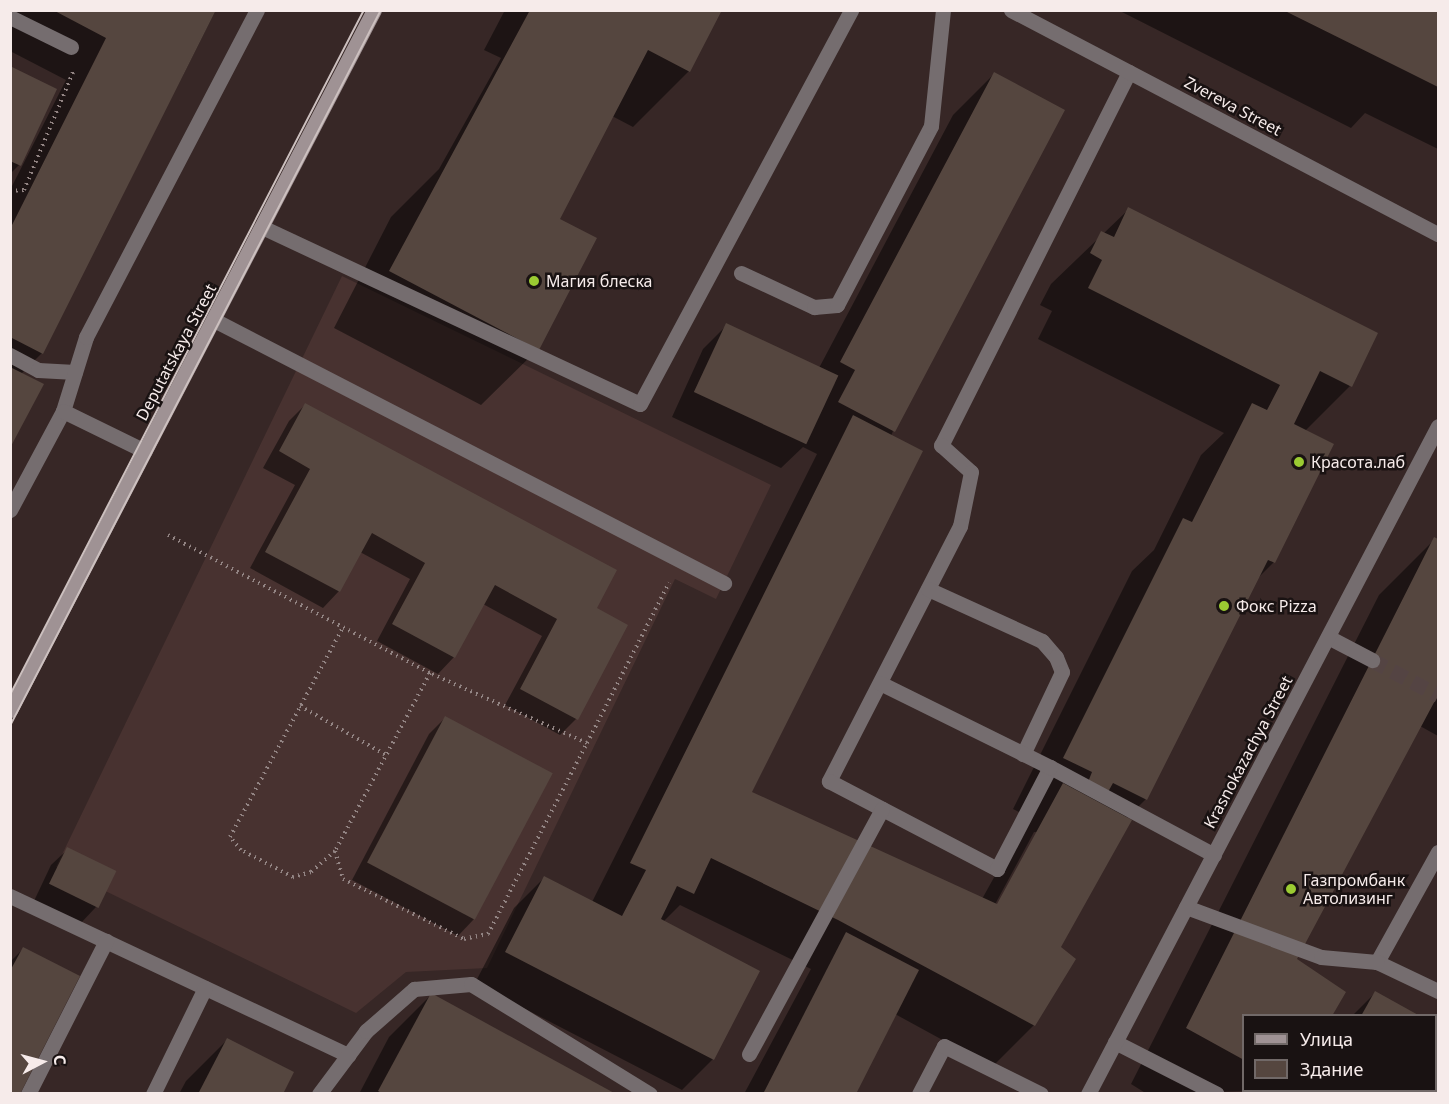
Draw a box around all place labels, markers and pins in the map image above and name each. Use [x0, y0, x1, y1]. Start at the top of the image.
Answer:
place label: Магия блеска [546, 271, 652, 291]
marker: Магия блеска [527, 274, 541, 288]
place label: Красота.лаб [1311, 452, 1405, 472]
marker: Красота.лаб [1292, 455, 1306, 469]
place label: Фокс Pizza [1236, 596, 1317, 616]
marker: Фокс Pizza [1217, 599, 1231, 613]
place label: Газпромбанк Автолизинг [1303, 870, 1405, 908]
marker: Газпромбанк Автолизинг [1284, 882, 1298, 896]

